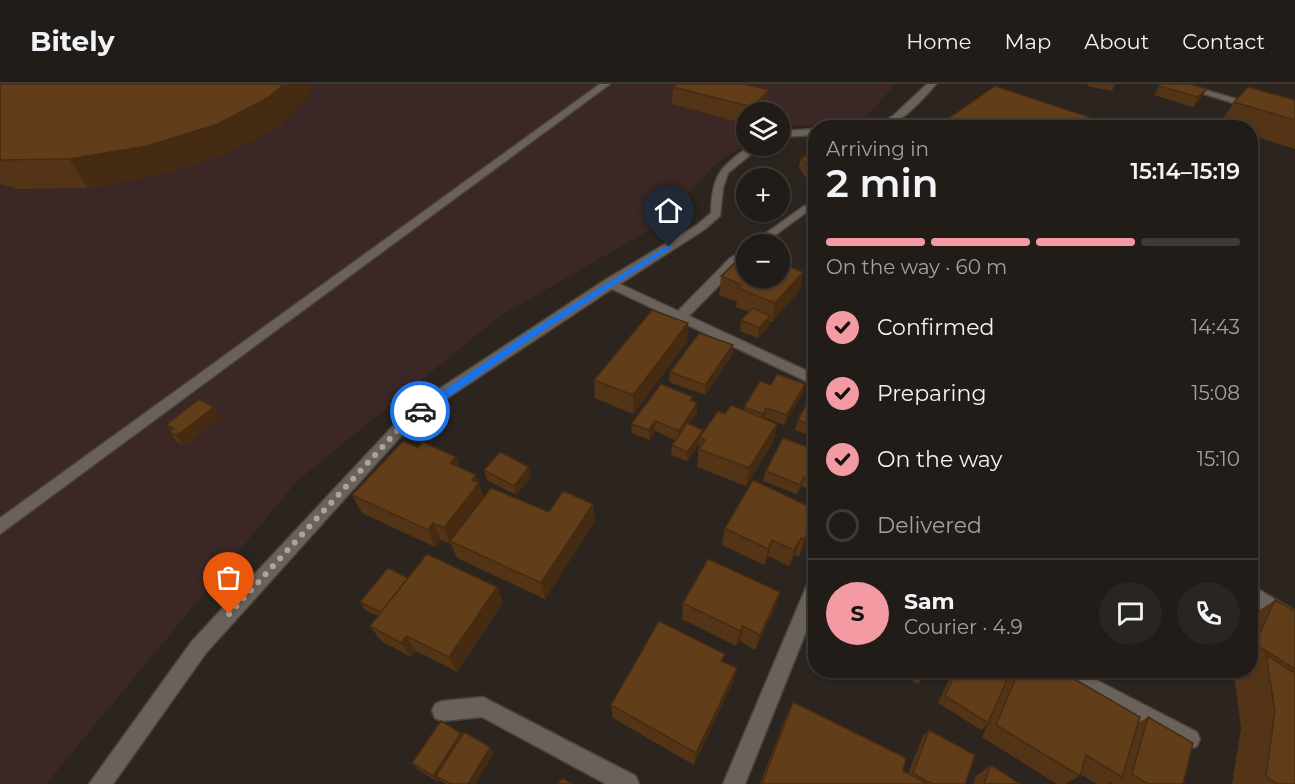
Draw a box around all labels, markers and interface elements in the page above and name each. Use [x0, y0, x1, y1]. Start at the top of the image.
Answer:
text: Bitely [30, 24, 114, 58]
text: Home [906, 29, 971, 54]
text: Map [1004, 29, 1051, 54]
text: About [1084, 29, 1149, 54]
text: Contact [1182, 29, 1265, 54]
map controls [736, 102, 790, 288]
button: layers [736, 102, 790, 156]
text: Arriving in [826, 137, 929, 161]
text: 15:14–15:19 [1131, 158, 1240, 185]
text: 2 min [826, 159, 939, 207]
button: + [736, 168, 790, 222]
pin [643, 185, 694, 247]
icon: home [652, 194, 685, 227]
button: − [736, 234, 790, 288]
text: On the way · 60 m [826, 255, 1007, 279]
icon: check [826, 311, 859, 344]
text: Confirmed [877, 314, 994, 341]
text: 14:43 [1191, 315, 1240, 339]
icon: check [826, 377, 859, 410]
text: Preparing [877, 380, 986, 407]
courier [390, 381, 450, 441]
text: 15:08 [1191, 381, 1240, 405]
icon: car [404, 395, 437, 428]
icon: check [826, 443, 859, 476]
text: On the way [877, 446, 1002, 473]
text: 15:10 [1197, 447, 1240, 471]
text: Delivered [877, 512, 982, 539]
pin [203, 552, 254, 614]
icon: bag [212, 561, 245, 594]
button: chat [1099, 582, 1162, 645]
button: phone [1177, 582, 1240, 645]
text: Sam [904, 588, 955, 615]
text: S [850, 600, 865, 627]
text: Courier · 4.9 [904, 615, 1023, 639]

